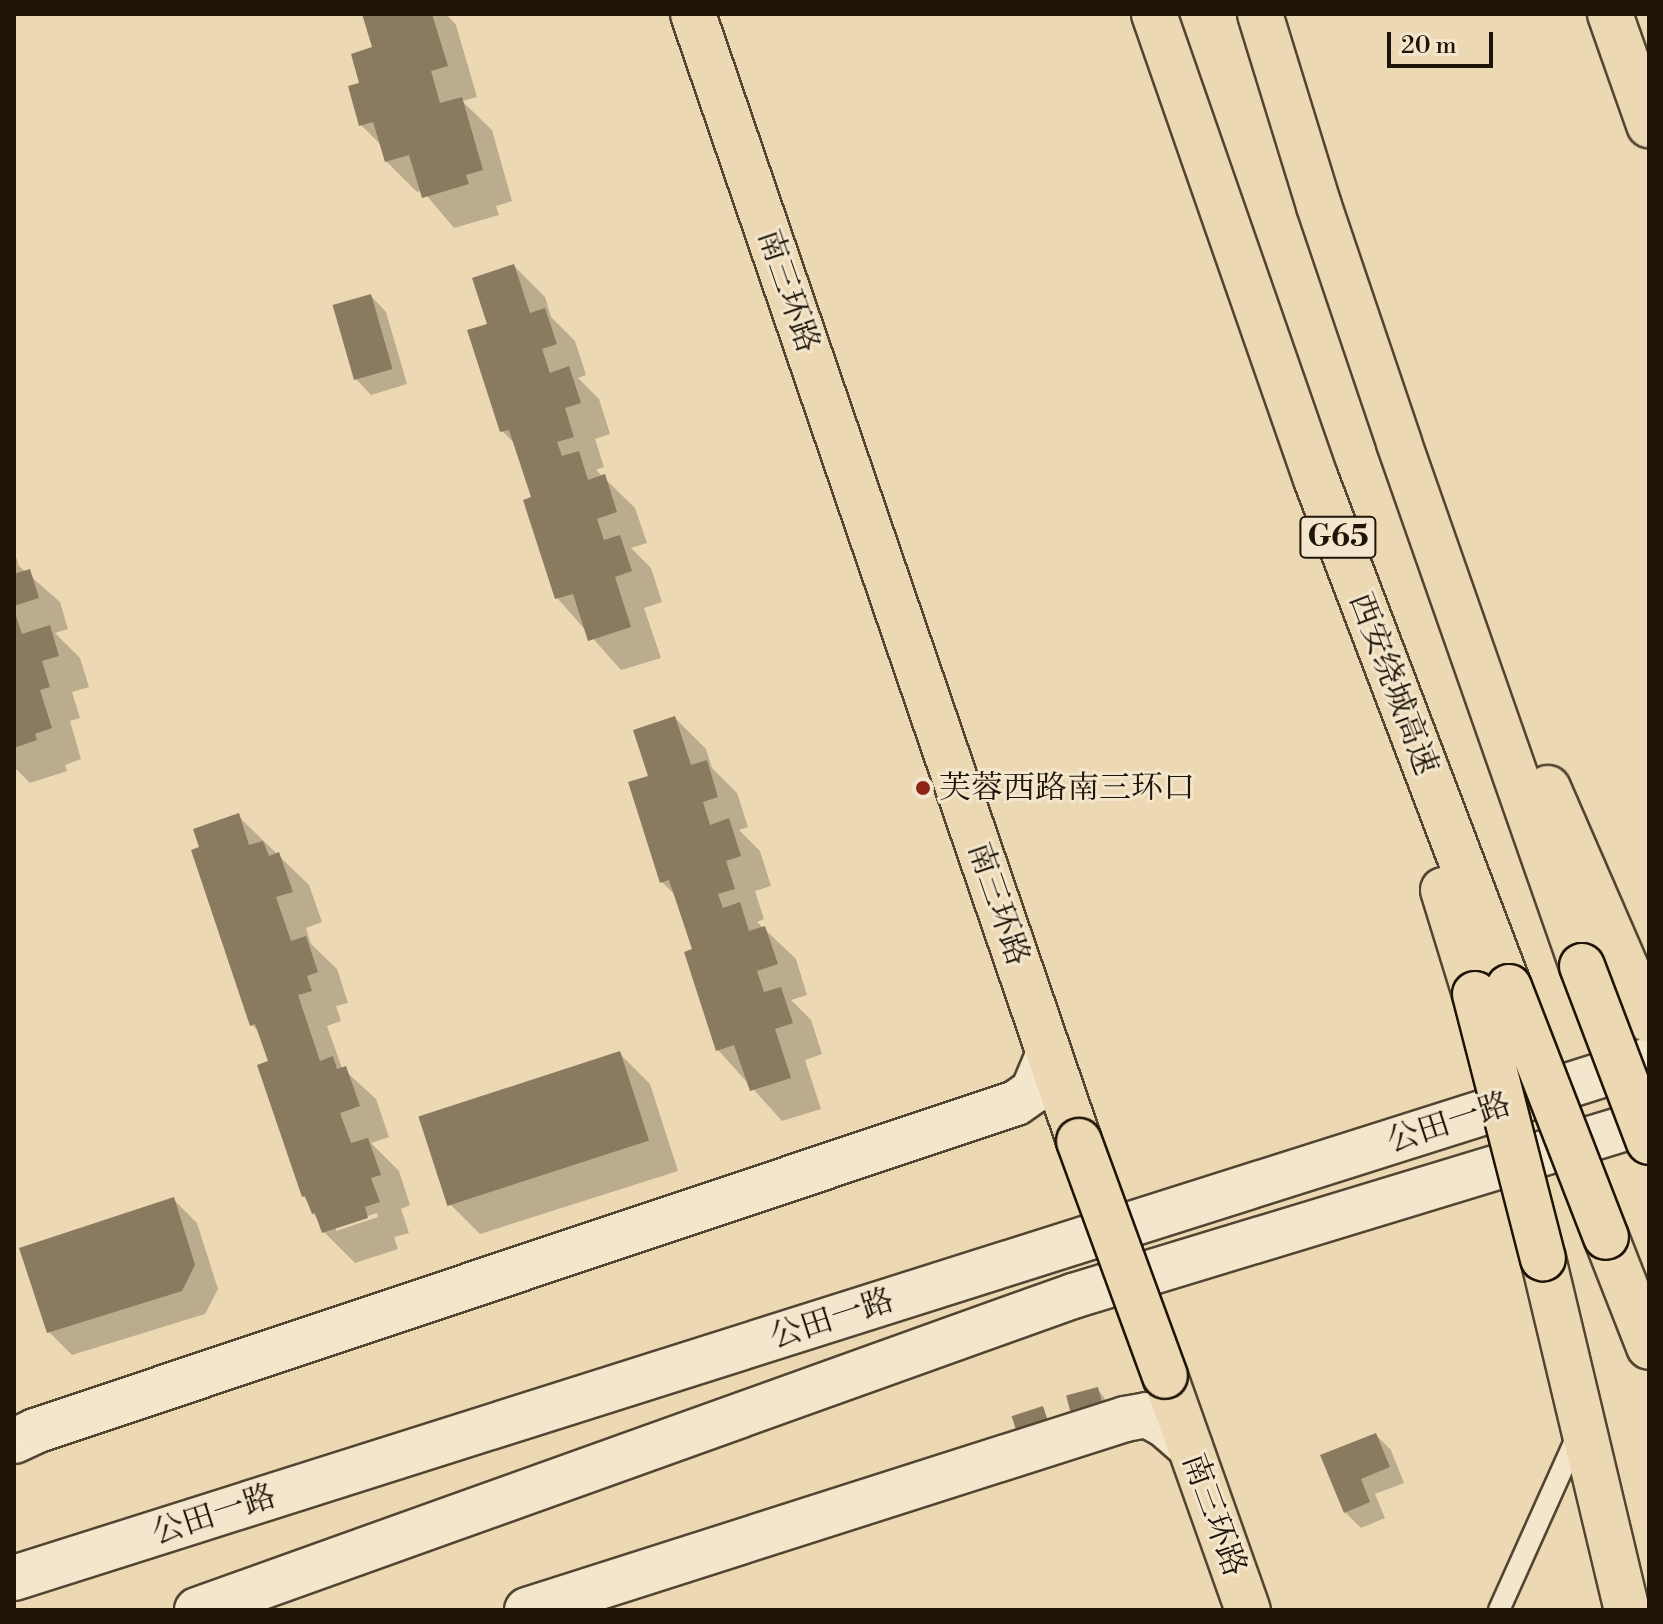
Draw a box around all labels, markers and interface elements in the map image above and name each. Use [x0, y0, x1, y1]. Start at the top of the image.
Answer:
scale bar [1391, 16, 1497, 66]
text: 20 m [1401, 31, 1457, 61]
street label: 南三环路 [749, 224, 827, 358]
road number: G65 [1298, 511, 1378, 563]
street label: 西安绕城高速 [1341, 587, 1445, 781]
place label: 芙蓉西路南三环口 [939, 769, 1195, 807]
marker: 芙蓉西路南三环口 [914, 779, 932, 797]
street label: 南三环路 [959, 837, 1037, 971]
street label: 公田一路 [1382, 1085, 1516, 1161]
street label: 公田一路 [765, 1281, 899, 1357]
street label: 南三环路 [1174, 1448, 1254, 1582]
street label: 公田一路 [147, 1477, 281, 1553]

